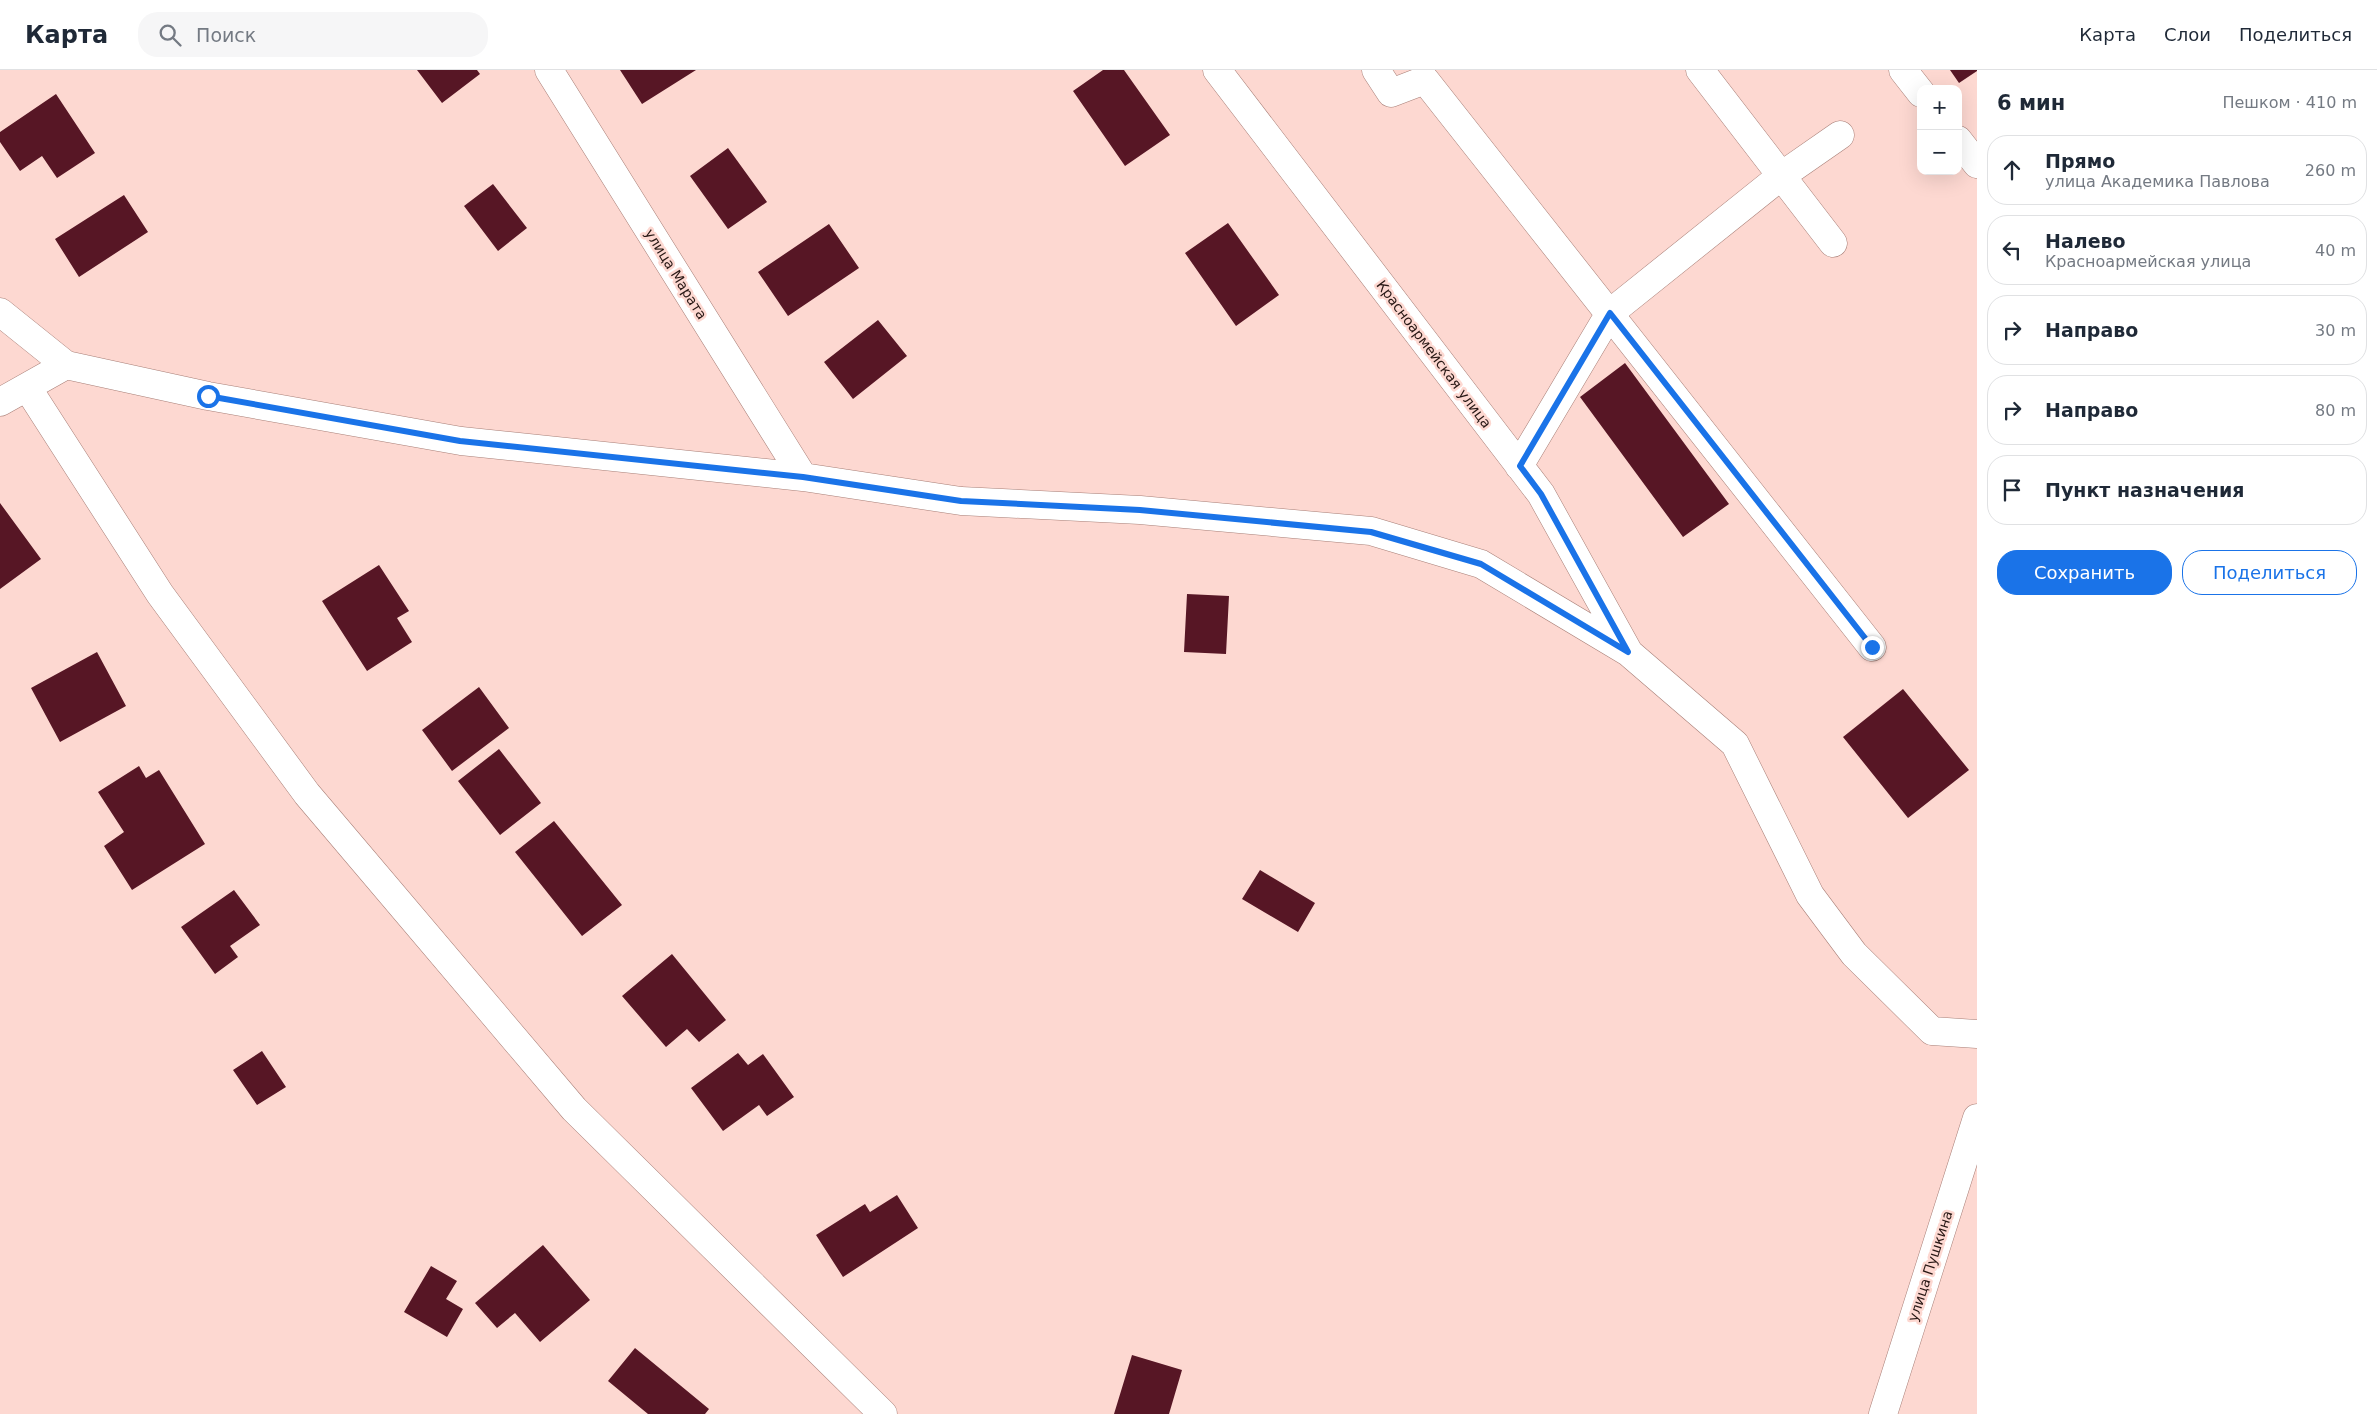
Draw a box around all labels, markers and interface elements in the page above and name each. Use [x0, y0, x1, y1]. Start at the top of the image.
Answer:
search box [138, 12, 488, 57]
text: Карта [25, 21, 108, 49]
icon: search [156, 21, 184, 49]
text: Поиск [196, 24, 256, 46]
text: Карта [2079, 24, 2136, 45]
text: Слои [2164, 24, 2211, 45]
text: Поделиться [2239, 24, 2352, 45]
map controls [1917, 85, 1962, 175]
button: + [1917, 85, 1962, 130]
text: 6 мин [1997, 91, 2065, 115]
text: Пешком · 410 m [2222, 93, 2357, 112]
button: − [1917, 130, 1962, 175]
text: Прямо [2045, 150, 2115, 172]
icon: ahead [1998, 156, 2026, 184]
text: 260 m [2305, 161, 2356, 180]
text: улица Академика Павлова [2045, 172, 2270, 191]
street label: улица Марата [642, 226, 710, 322]
text: Налево [2045, 230, 2126, 252]
icon: left [1998, 236, 2026, 264]
text: 40 m [2315, 241, 2356, 260]
text: Красноармейская улица [2045, 252, 2251, 271]
street label: Красноармейская улица [1373, 277, 1495, 431]
icon: right [1998, 316, 2026, 344]
text: Направо [2045, 319, 2138, 341]
text: 30 m [2315, 321, 2356, 340]
route start [197, 385, 220, 408]
icon: right [1998, 396, 2026, 424]
text: Направо [2045, 399, 2138, 421]
text: 80 m [2315, 401, 2356, 420]
icon: arrive [1998, 476, 2026, 504]
text: Пункт назначения [2045, 479, 2244, 501]
button: Сохранить [1997, 550, 2172, 595]
button: Поделиться [2182, 550, 2357, 595]
route end [1861, 636, 1884, 659]
street label: улица Пушкина [1904, 1208, 1956, 1324]

